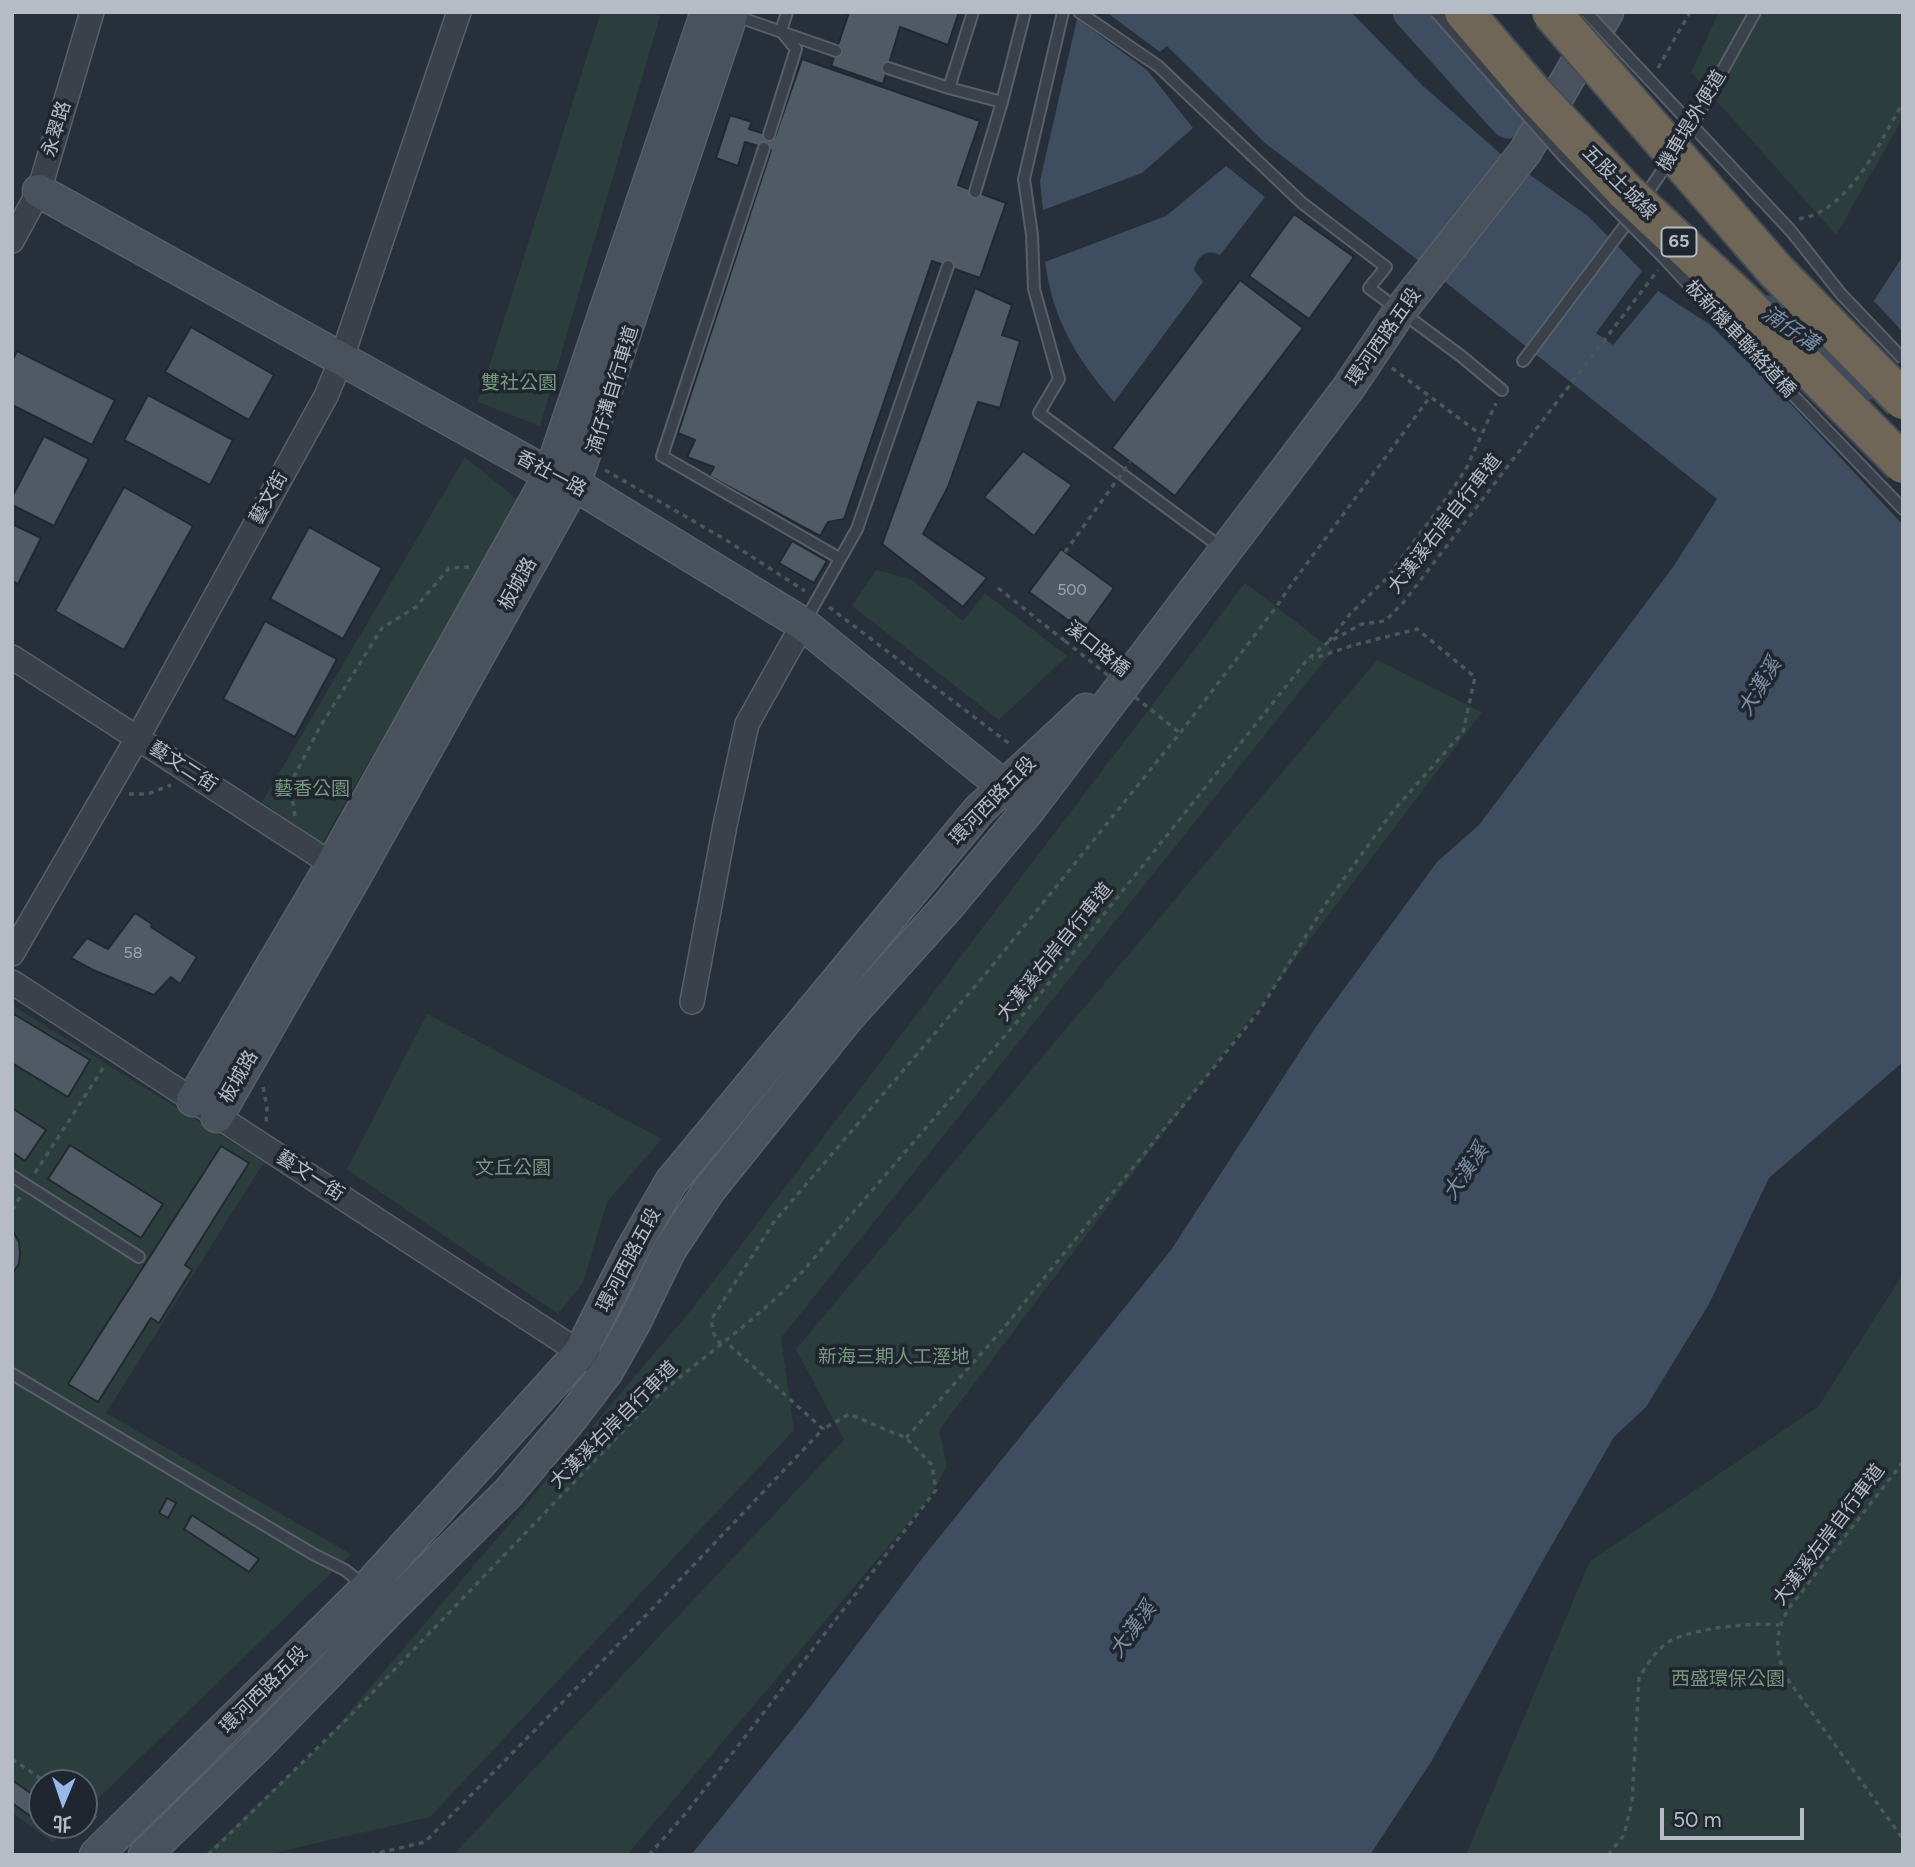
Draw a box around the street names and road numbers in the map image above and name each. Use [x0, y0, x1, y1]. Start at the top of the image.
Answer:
street label: 機車堤外便道 [1653, 66, 1731, 176]
street label: 永翠路 [38, 98, 76, 160]
street label: 五股土城線 [1577, 141, 1661, 225]
road number: 65 [1662, 228, 1696, 256]
street label: 板新機車聯絡道橋 [1680, 276, 1800, 402]
street label: 環河西路五段 [1342, 284, 1426, 390]
street label: 湳仔溝自行車道 [583, 323, 643, 457]
street label: 香社一路 [512, 446, 590, 502]
street label: 大漢溪右岸自行車道 [1383, 450, 1507, 598]
street label: 藝文街 [245, 468, 293, 528]
street label: 板城路 [494, 554, 542, 614]
street label: 溪口路橋 [1060, 616, 1134, 682]
street label: 藝文二街 [145, 737, 221, 797]
street label: 環河西路五段 [945, 752, 1041, 850]
street label: 大漢溪右岸自行車道 [992, 878, 1118, 1026]
street label: 板城路 [215, 1047, 263, 1107]
street label: 藝文一街 [272, 1146, 348, 1206]
street label: 環河西路五段 [592, 1204, 666, 1316]
street label: 大漢溪右岸自行車道 [545, 1356, 683, 1494]
street label: 大漢溪左岸自行車道 [1768, 1460, 1890, 1610]
street label: 環河西路五段 [216, 1642, 312, 1738]

